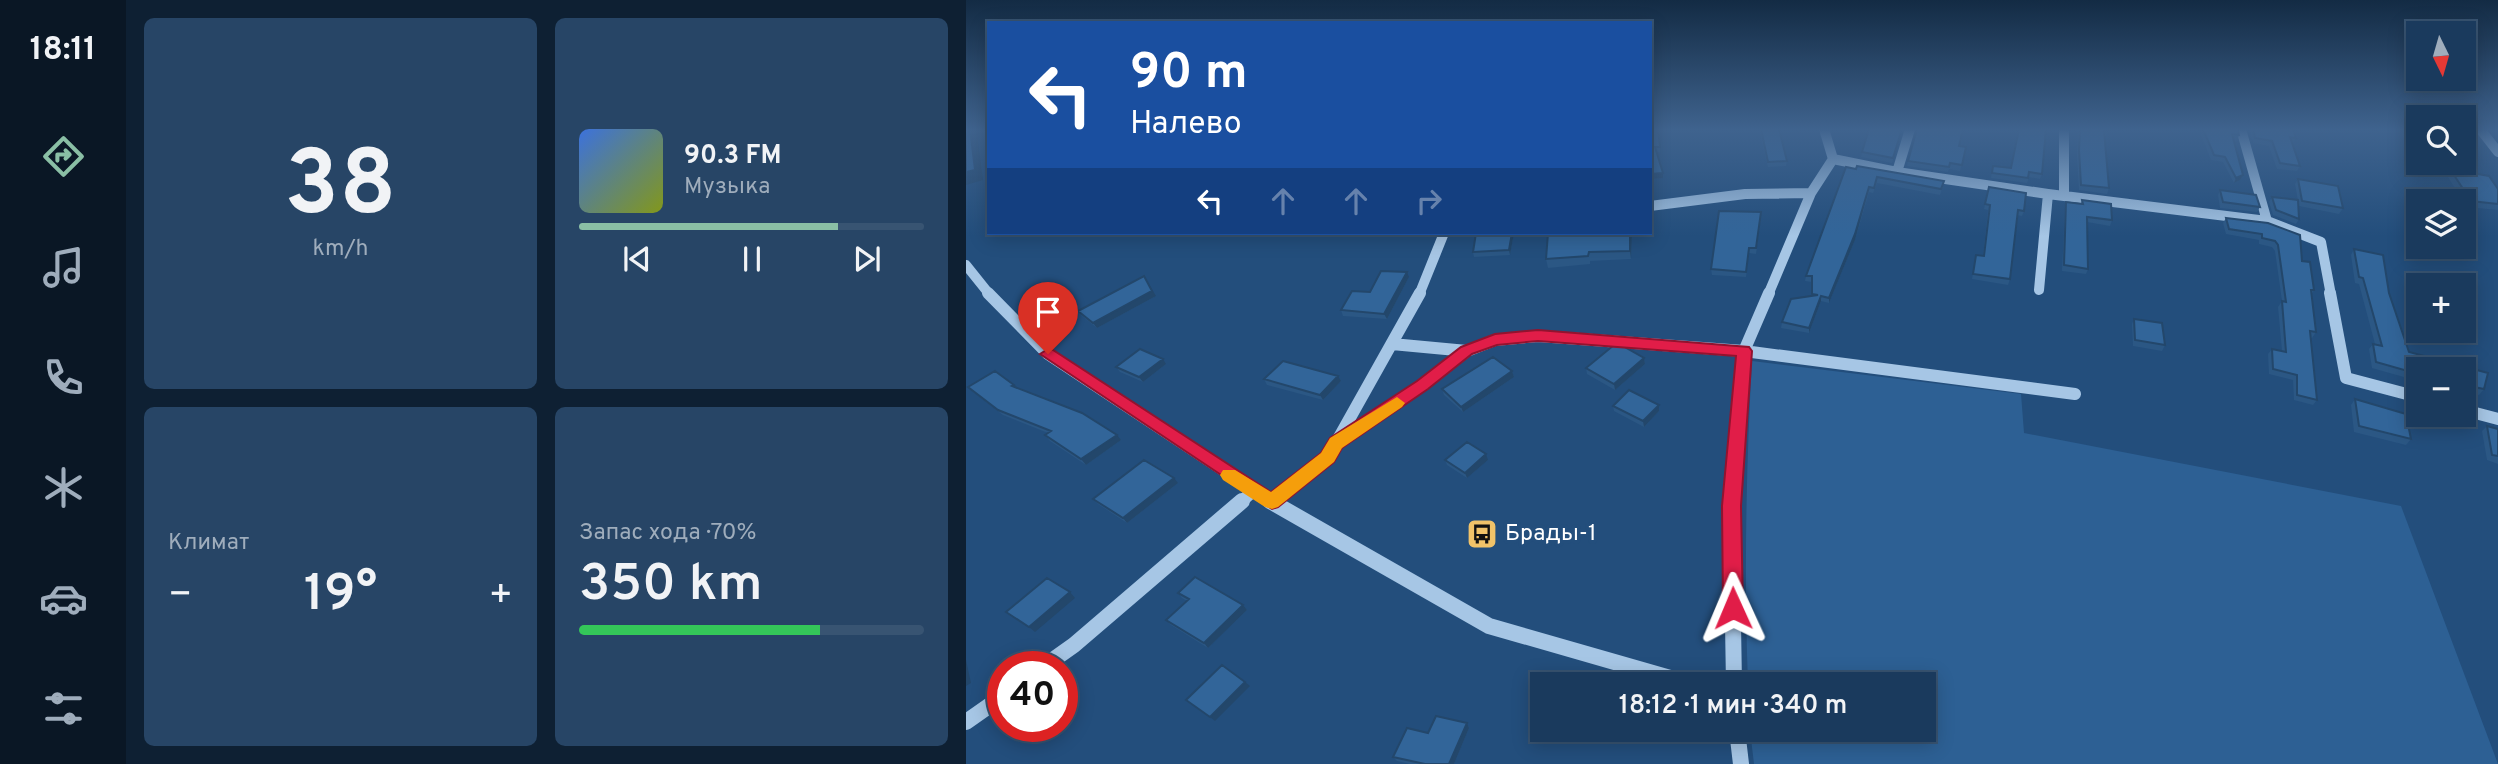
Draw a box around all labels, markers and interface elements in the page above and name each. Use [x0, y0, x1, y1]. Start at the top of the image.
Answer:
north arrow [2406, 21, 2476, 91]
map controls [2406, 21, 2476, 427]
text: 18:11 [30, 31, 96, 71]
text: 90 m [1130, 44, 1248, 106]
icon: left [1015, 49, 1106, 140]
text: Налево [1130, 105, 1242, 145]
button: search [2406, 105, 2476, 175]
icon: directions [39, 132, 88, 181]
text: 38 [285, 132, 396, 247]
text: 90.3 FM [684, 140, 782, 173]
text: Музыка [684, 173, 770, 202]
icon: left [1191, 182, 1229, 220]
icon: ahead [1264, 182, 1302, 220]
icon: ahead [1337, 182, 1375, 220]
icon: right [1410, 182, 1448, 220]
button: layers [2406, 189, 2476, 259]
text: km/h [313, 235, 368, 264]
icon: previous [618, 240, 656, 278]
icon: pause [733, 240, 771, 278]
icon: next [848, 240, 886, 278]
icon: music [39, 243, 88, 292]
button: + [2406, 273, 2476, 343]
pin [1018, 282, 1078, 354]
icon: arrive [1029, 293, 1067, 331]
icon: phone [39, 353, 88, 402]
button: − [2406, 357, 2476, 427]
icon: climate [39, 463, 88, 512]
bus stop icon: Брады-1 [1465, 517, 1499, 551]
text: Запас хода · 70% [579, 519, 757, 548]
place label: Брады-1 [1505, 520, 1597, 549]
text: Климат [168, 529, 249, 558]
text: 350 km [579, 553, 763, 619]
text: 19° [304, 563, 377, 629]
position arrow [1696, 571, 1770, 645]
text: − [168, 572, 193, 621]
text: + [488, 572, 513, 621]
icon: car [39, 574, 88, 623]
speed limit sign: 40 [987, 651, 1078, 742]
icon: filters [39, 684, 88, 733]
text: 18:12 · 1 мин · 340 m [1619, 690, 1847, 723]

